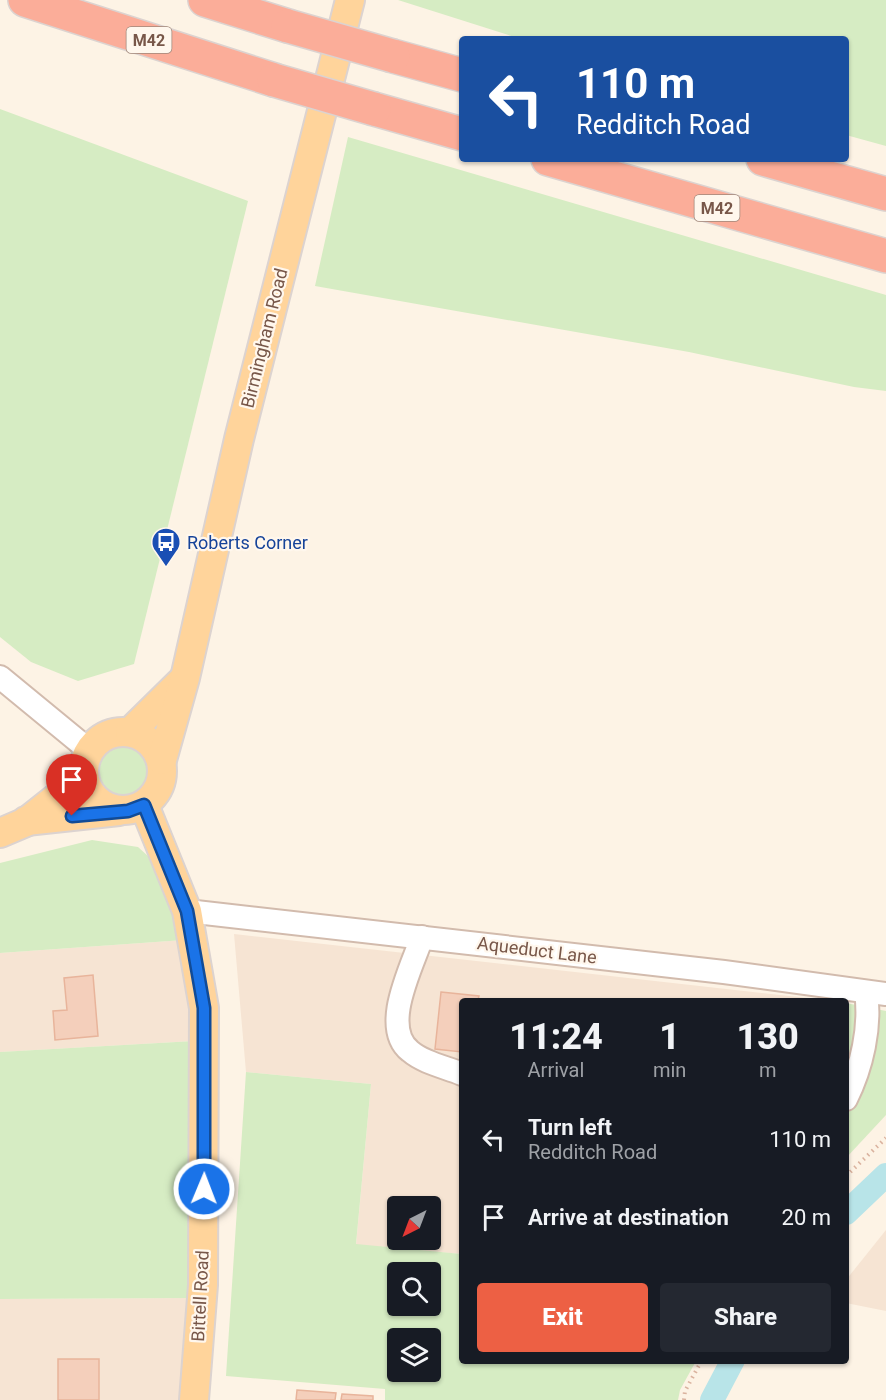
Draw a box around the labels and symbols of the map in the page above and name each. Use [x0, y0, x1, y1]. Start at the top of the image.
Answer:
road number: M42 [126, 27, 172, 53]
road number: M42 [694, 195, 740, 221]
street label: Birmingham Road [236, 266, 292, 410]
bus stop icon: Roberts Corner [150, 526, 182, 568]
place label: Roberts Corner [187, 532, 308, 553]
pin [46, 754, 97, 816]
street label: Aqueduct Lane [476, 932, 598, 968]
position arrow [172, 1157, 236, 1221]
north arrow [387, 1196, 441, 1250]
street label: Bittell Road [187, 1250, 213, 1342]

